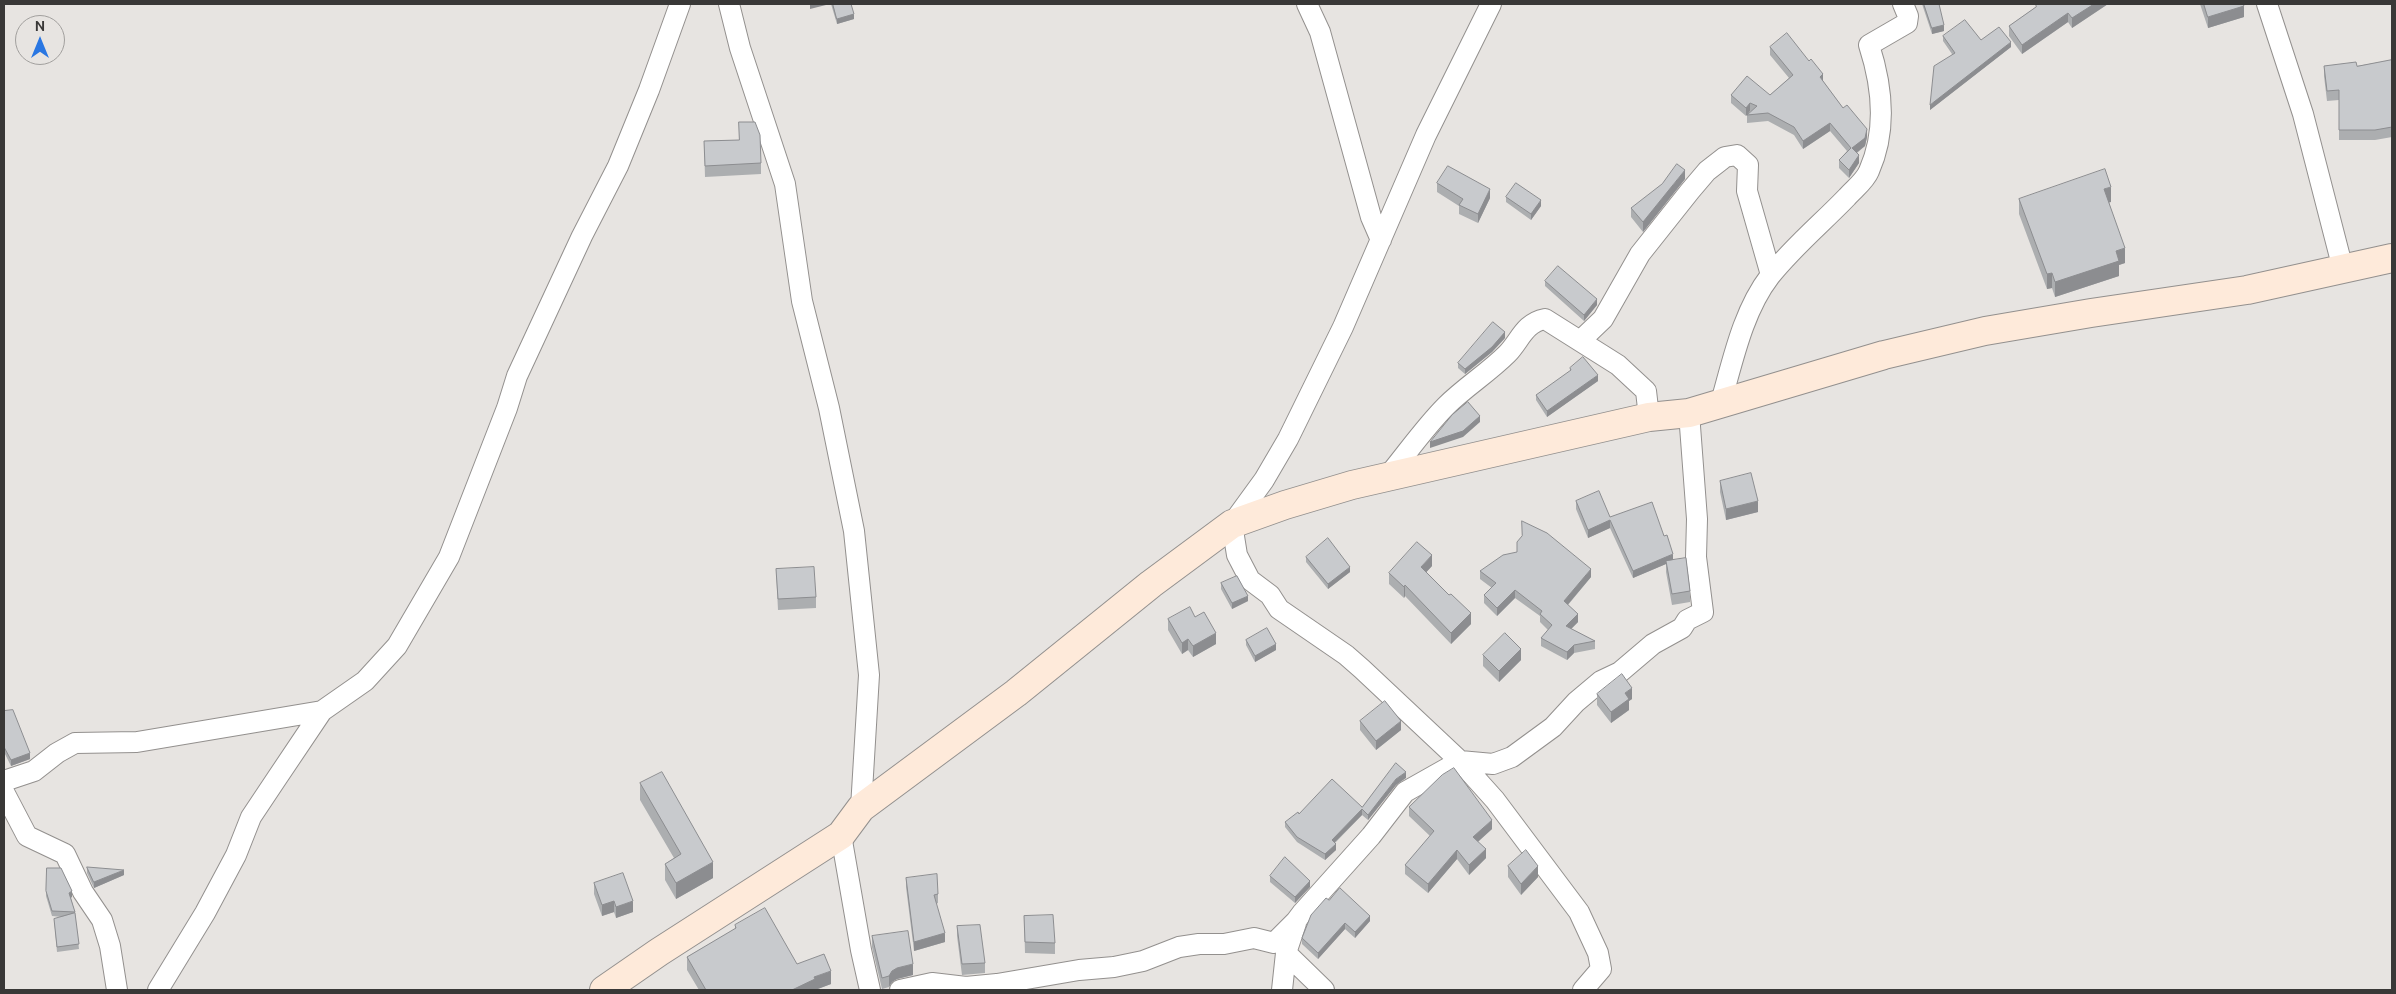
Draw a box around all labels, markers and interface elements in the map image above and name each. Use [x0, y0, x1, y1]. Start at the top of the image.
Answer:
north arrow [15, 15, 65, 65]
text: N [35, 18, 45, 34]

